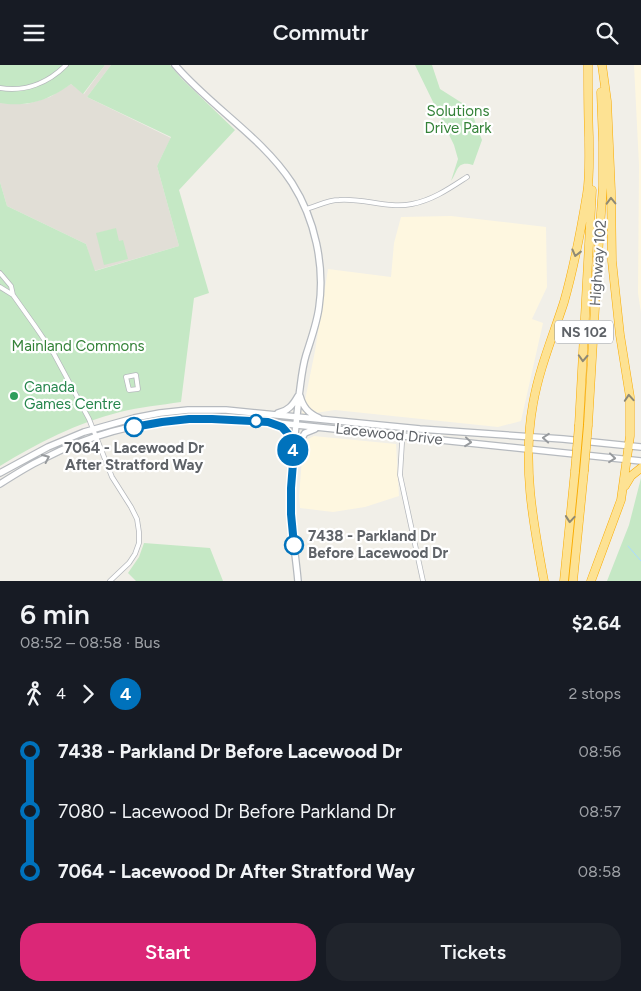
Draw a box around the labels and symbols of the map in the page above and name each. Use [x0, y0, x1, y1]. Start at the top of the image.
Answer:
park label: Solutions Drive Park [425, 102, 492, 137]
one-way arrow [606, 197, 616, 204]
street label: Highway 102 [586, 219, 610, 307]
one-way arrow [571, 248, 582, 257]
road number: NS 102 [555, 321, 613, 343]
park label: Mainland Commons [11, 337, 145, 355]
one-way arrow [577, 354, 588, 362]
place label: Canada Games Centre [24, 378, 121, 413]
marker: Canada Games Centre [8, 390, 20, 402]
one-way arrow [624, 393, 635, 401]
unlabelled marker [249, 414, 263, 428]
marker: 7064 - Lacewood Dr After Stratford Way [124, 417, 144, 437]
street label: Lacewood Drive [334, 419, 444, 449]
one-way arrow [542, 433, 550, 444]
line badge: 4 [277, 434, 309, 466]
one-way arrow [464, 436, 472, 447]
place label: 7064 - Lacewood Dr After Stratford Way [64, 439, 204, 474]
one-way arrow [608, 452, 616, 463]
one-way arrow [41, 453, 50, 464]
one-way arrow [565, 516, 576, 524]
place label: 7438 - Parkland Dr Before Lacewood Dr [308, 527, 448, 562]
marker: 7438 - Parkland Dr Before Lacewood Dr [284, 535, 304, 555]

